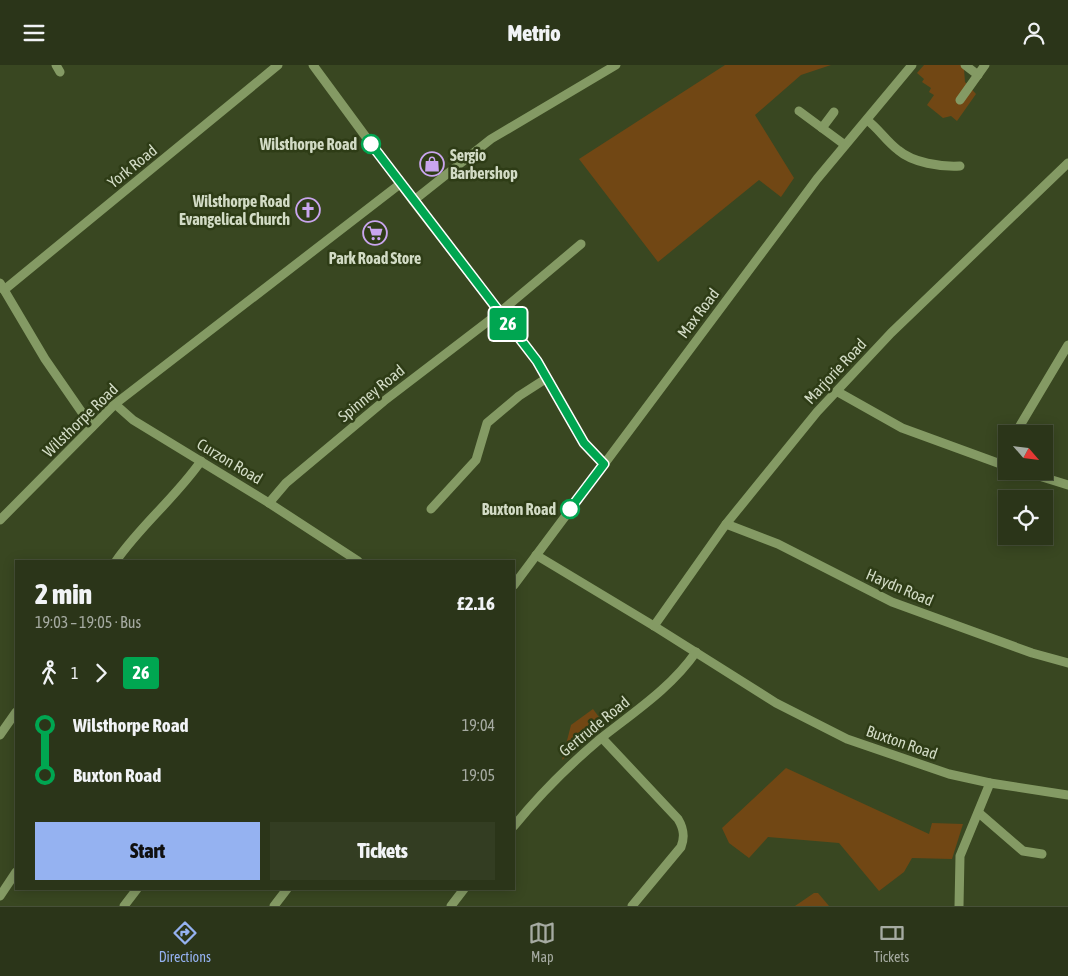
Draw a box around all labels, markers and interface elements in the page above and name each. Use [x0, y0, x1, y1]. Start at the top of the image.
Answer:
icon: menu [20, 19, 48, 47]
icon: person [1020, 19, 1048, 47]
text: Metrio [508, 20, 560, 46]
marker: Wilsthorpe Road [361, 134, 381, 154]
place label: Wilsthorpe Road [259, 135, 357, 153]
street label: York Road [104, 141, 160, 191]
place label: Sergio Barbershop [450, 146, 518, 182]
shop icon: Sergio Barbershop [419, 151, 445, 177]
place label: Wilsthorpe Road Evangelical Church [179, 192, 290, 228]
church icon: Wilsthorpe Road Evangelical Church [295, 197, 321, 223]
supermarket icon: Park Road Store [362, 220, 388, 246]
place label: Park Road Store [329, 249, 421, 267]
street label: Max Road [674, 285, 722, 341]
line badge: 26 [486, 308, 530, 340]
text: 26 [500, 313, 516, 334]
street label: Marjorie Road [800, 335, 870, 408]
street label: Spinney Road [334, 361, 408, 426]
street label: Wilsthorpe Road [39, 380, 122, 461]
north arrow [998, 425, 1052, 480]
map controls [998, 425, 1053, 545]
street label: Curzon Road [194, 434, 266, 488]
button: locate [998, 490, 1053, 545]
marker: Buxton Road [560, 499, 580, 519]
place label: Buxton Road [482, 500, 556, 518]
street label: Haydn Road [863, 565, 936, 610]
text: 2 min [35, 578, 92, 610]
text: £2.16 [457, 592, 495, 614]
text: 19:03 – 19:05 · Bus [35, 613, 141, 631]
icon: walk [35, 659, 63, 687]
icon: forward [87, 659, 115, 687]
text: 26 [133, 662, 149, 683]
text: 1 [71, 664, 79, 682]
street label: Gertrude Road [555, 692, 633, 760]
text: Wilsthorpe Road [73, 714, 189, 736]
text: 19:04 [462, 716, 495, 734]
street label: Buxton Road [864, 721, 940, 763]
text: Buxton Road [73, 764, 161, 786]
text: 19:05 [462, 766, 495, 784]
button: Start [35, 822, 260, 880]
button: Tickets [270, 822, 495, 880]
tab: Directions [159, 919, 211, 965]
tab: Map [528, 919, 556, 965]
tab: Tickets [874, 919, 909, 965]

